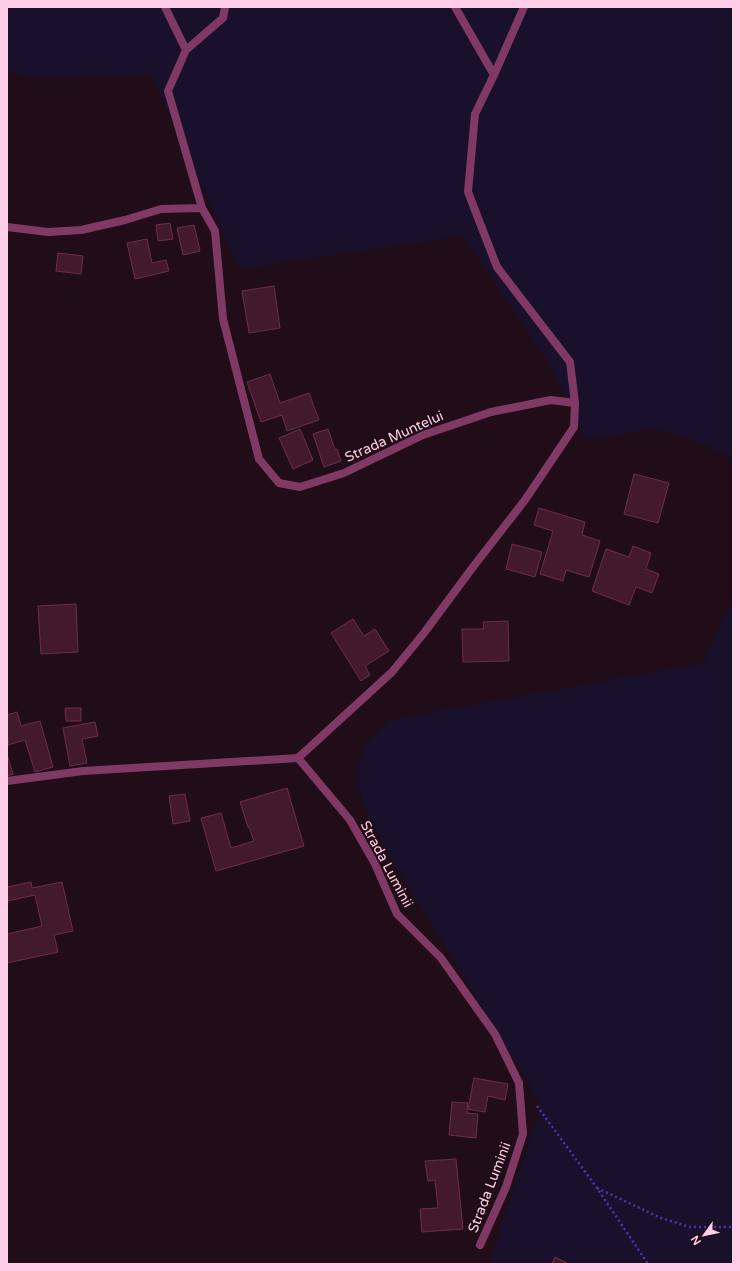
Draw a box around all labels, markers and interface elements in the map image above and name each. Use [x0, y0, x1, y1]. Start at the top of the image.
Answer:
street label: Strada Muntelui [342, 407, 446, 466]
street label: Strada Luminii [357, 818, 417, 910]
street label: Strada Luminii [464, 1139, 515, 1235]
north arrow [684, 1215, 724, 1255]
text: N [688, 1233, 704, 1247]

